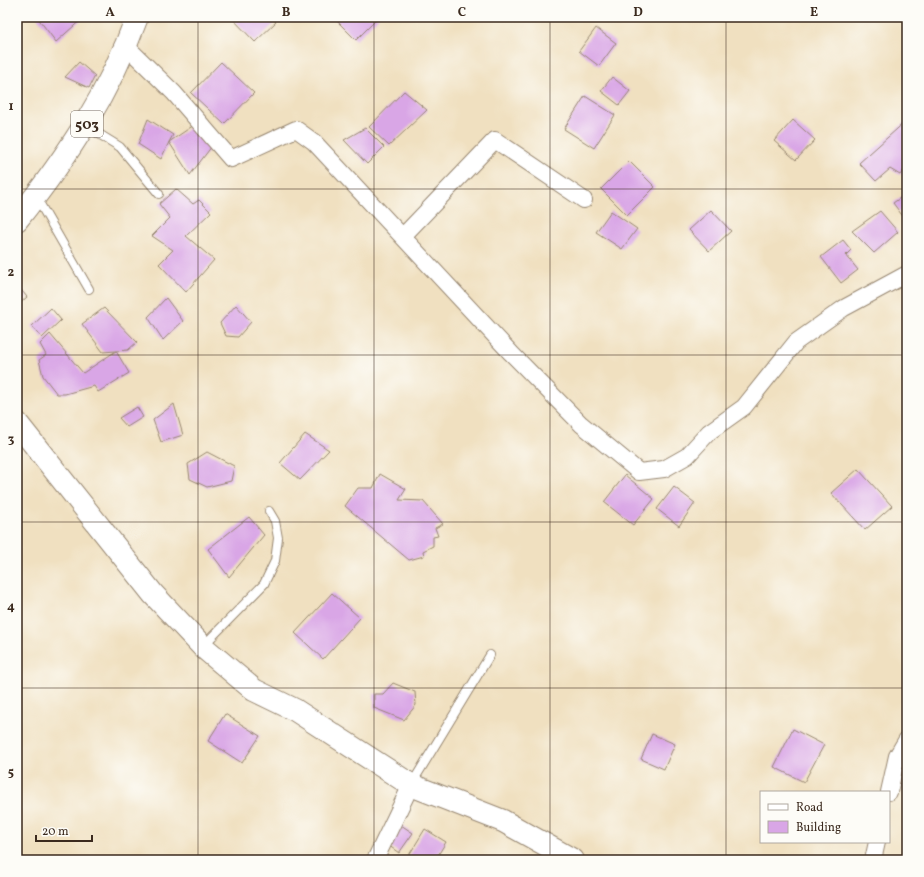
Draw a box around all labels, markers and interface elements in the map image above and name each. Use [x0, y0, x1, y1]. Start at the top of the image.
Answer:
text: A [105, 4, 115, 22]
text: B [282, 4, 291, 22]
text: C [458, 4, 466, 22]
text: D [633, 4, 643, 22]
text: E [810, 4, 818, 22]
text: 1 [8, 98, 14, 116]
road number: 503 [71, 111, 103, 137]
text: 2 [8, 264, 15, 282]
text: 3 [8, 431, 15, 449]
text: 4 [7, 598, 15, 616]
text: 5 [8, 764, 14, 782]
legend [760, 791, 890, 843]
text: Road [796, 800, 823, 816]
scale bar [36, 817, 92, 843]
text: Building [796, 820, 841, 836]
text: 20 m [42, 824, 69, 840]

